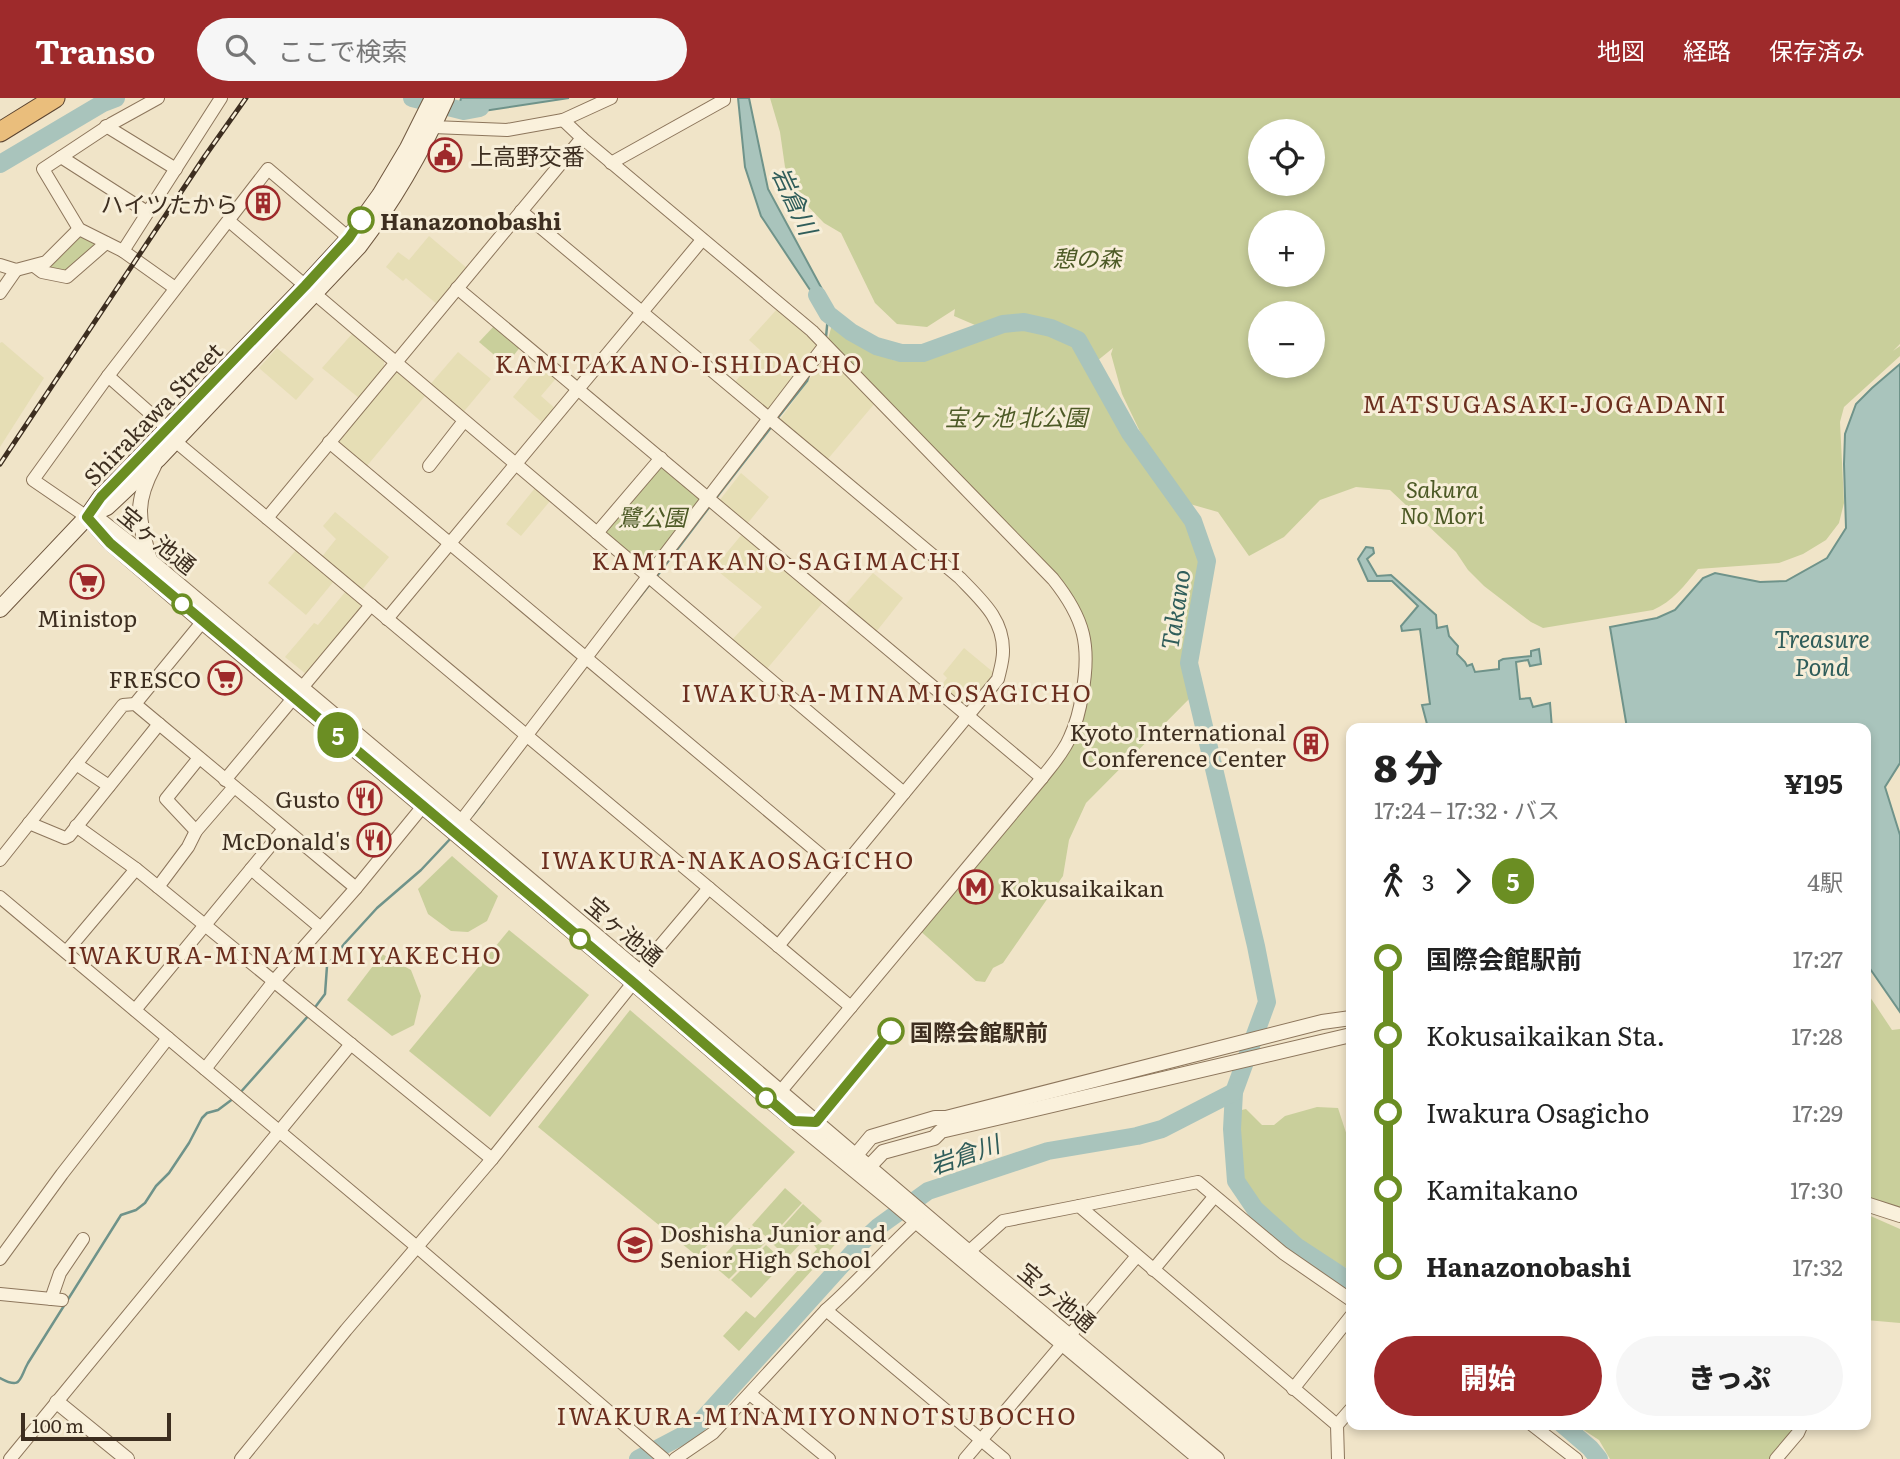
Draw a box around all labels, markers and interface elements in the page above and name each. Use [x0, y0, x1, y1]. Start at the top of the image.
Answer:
search box [197, 18, 687, 81]
text: Transo [35, 25, 155, 74]
icon: search [221, 30, 259, 68]
text: ここで検索 [277, 30, 407, 69]
text: 地図 [1597, 32, 1645, 67]
text: 経路 [1683, 32, 1731, 67]
text: 保存済み [1769, 32, 1865, 67]
map controls [1248, 119, 1325, 378]
button: locate [1248, 119, 1325, 196]
public building icon: 上高野交番 [426, 136, 464, 174]
place label: 上高野交番 [470, 138, 585, 172]
water label: 岩倉川 [765, 160, 828, 243]
building icon: ハイツたから [244, 184, 282, 222]
place label: ハイツたから [100, 186, 238, 220]
place label: Hanazonobashi [380, 203, 562, 237]
marker: Hanazonobashi [348, 207, 374, 233]
button: + [1248, 210, 1325, 287]
park label: 憩の森 [1053, 240, 1124, 274]
button: − [1248, 301, 1325, 378]
street label: Shirakawa Street [75, 333, 230, 492]
district label: KAMITAKANO-ISHIDACHO [495, 345, 863, 380]
district label: MATSUGASAKI-JOGADANI [1362, 385, 1728, 420]
park label: 宝ヶ池 北公園 [945, 399, 1090, 433]
park label: Sakura No Mori [1400, 471, 1484, 531]
street label: 宝ヶ池通 [112, 497, 204, 581]
park label: 鷺公園 [618, 499, 690, 533]
district label: KAMITAKANO-SAGIMACHI [592, 542, 962, 577]
supermarket icon: Ministop [68, 563, 106, 601]
water label: Takano [1150, 567, 1198, 651]
unlabelled marker [172, 594, 192, 614]
place label: Ministop [37, 600, 137, 634]
water label: Treasure Pond [1774, 620, 1870, 683]
supermarket icon: FRESCO [206, 659, 244, 697]
place label: FRESCO [108, 661, 201, 695]
district label: IWAKURA-MINAMIOSAGICHO [681, 674, 1093, 709]
line badge: 5 [315, 712, 361, 758]
place label: Kyoto International Conference Center [1070, 714, 1286, 774]
text: 5 [331, 717, 345, 752]
building icon: Kyoto International Conference Center [1292, 725, 1330, 763]
text: 8 分 [1374, 737, 1443, 794]
text: ¥195 [1784, 763, 1843, 802]
restaurant icon: Gusto [346, 779, 384, 817]
place label: Gusto [275, 781, 340, 815]
text: 17:24 – 17:32 · バス [1374, 792, 1560, 826]
restaurant icon: McDonald's [355, 821, 393, 859]
place label: McDonald's [221, 823, 350, 857]
district label: IWAKURA-NAKAOSAGICHO [541, 841, 915, 876]
icon: walk [1374, 862, 1412, 900]
icon: forward [1444, 862, 1482, 900]
text: 5 [1506, 863, 1520, 898]
text: 3 [1422, 864, 1434, 898]
text: 4駅 [1807, 864, 1843, 898]
metro station icon: Kokusaikaikan [957, 868, 995, 906]
place label: Kokusaikaikan [1000, 870, 1164, 904]
street label: 宝ヶ池通 [579, 887, 671, 973]
unlabelled marker [570, 929, 590, 949]
district label: IWAKURA-MINAMIMIYAKECHO [67, 936, 503, 971]
text: 国際会館駅前 [1426, 938, 1582, 977]
text: 17:27 [1793, 941, 1843, 975]
place label: 国際会館駅前 [910, 1014, 1048, 1048]
text: Kokusaikaikan Sta. [1426, 1015, 1665, 1054]
marker: 国際会館駅前 [878, 1018, 904, 1044]
text: 17:28 [1791, 1018, 1843, 1052]
unlabelled marker [756, 1088, 776, 1108]
text: Iwakura Osagicho [1426, 1092, 1650, 1131]
text: 17:29 [1792, 1095, 1843, 1129]
water label: 岩倉川 [924, 1124, 1007, 1181]
text: Kamitakano [1426, 1169, 1578, 1208]
text: 17:30 [1790, 1172, 1843, 1206]
place label: Doshisha Junior and Senior High School [660, 1215, 886, 1275]
school or university icon: Doshisha Junior and Senior High School [616, 1226, 654, 1264]
text: Hanazonobashi [1426, 1246, 1631, 1285]
text: 17:32 [1792, 1249, 1843, 1283]
street label: 宝ヶ池通 [1012, 1253, 1104, 1339]
button: 開始 [1374, 1336, 1602, 1416]
button: きっぷ [1616, 1336, 1843, 1416]
district label: IWAKURA-MINAMIYONNOTSUBOCHO [557, 1397, 1077, 1432]
scale bar [21, 1410, 172, 1442]
text: 100 m [32, 1411, 84, 1439]

